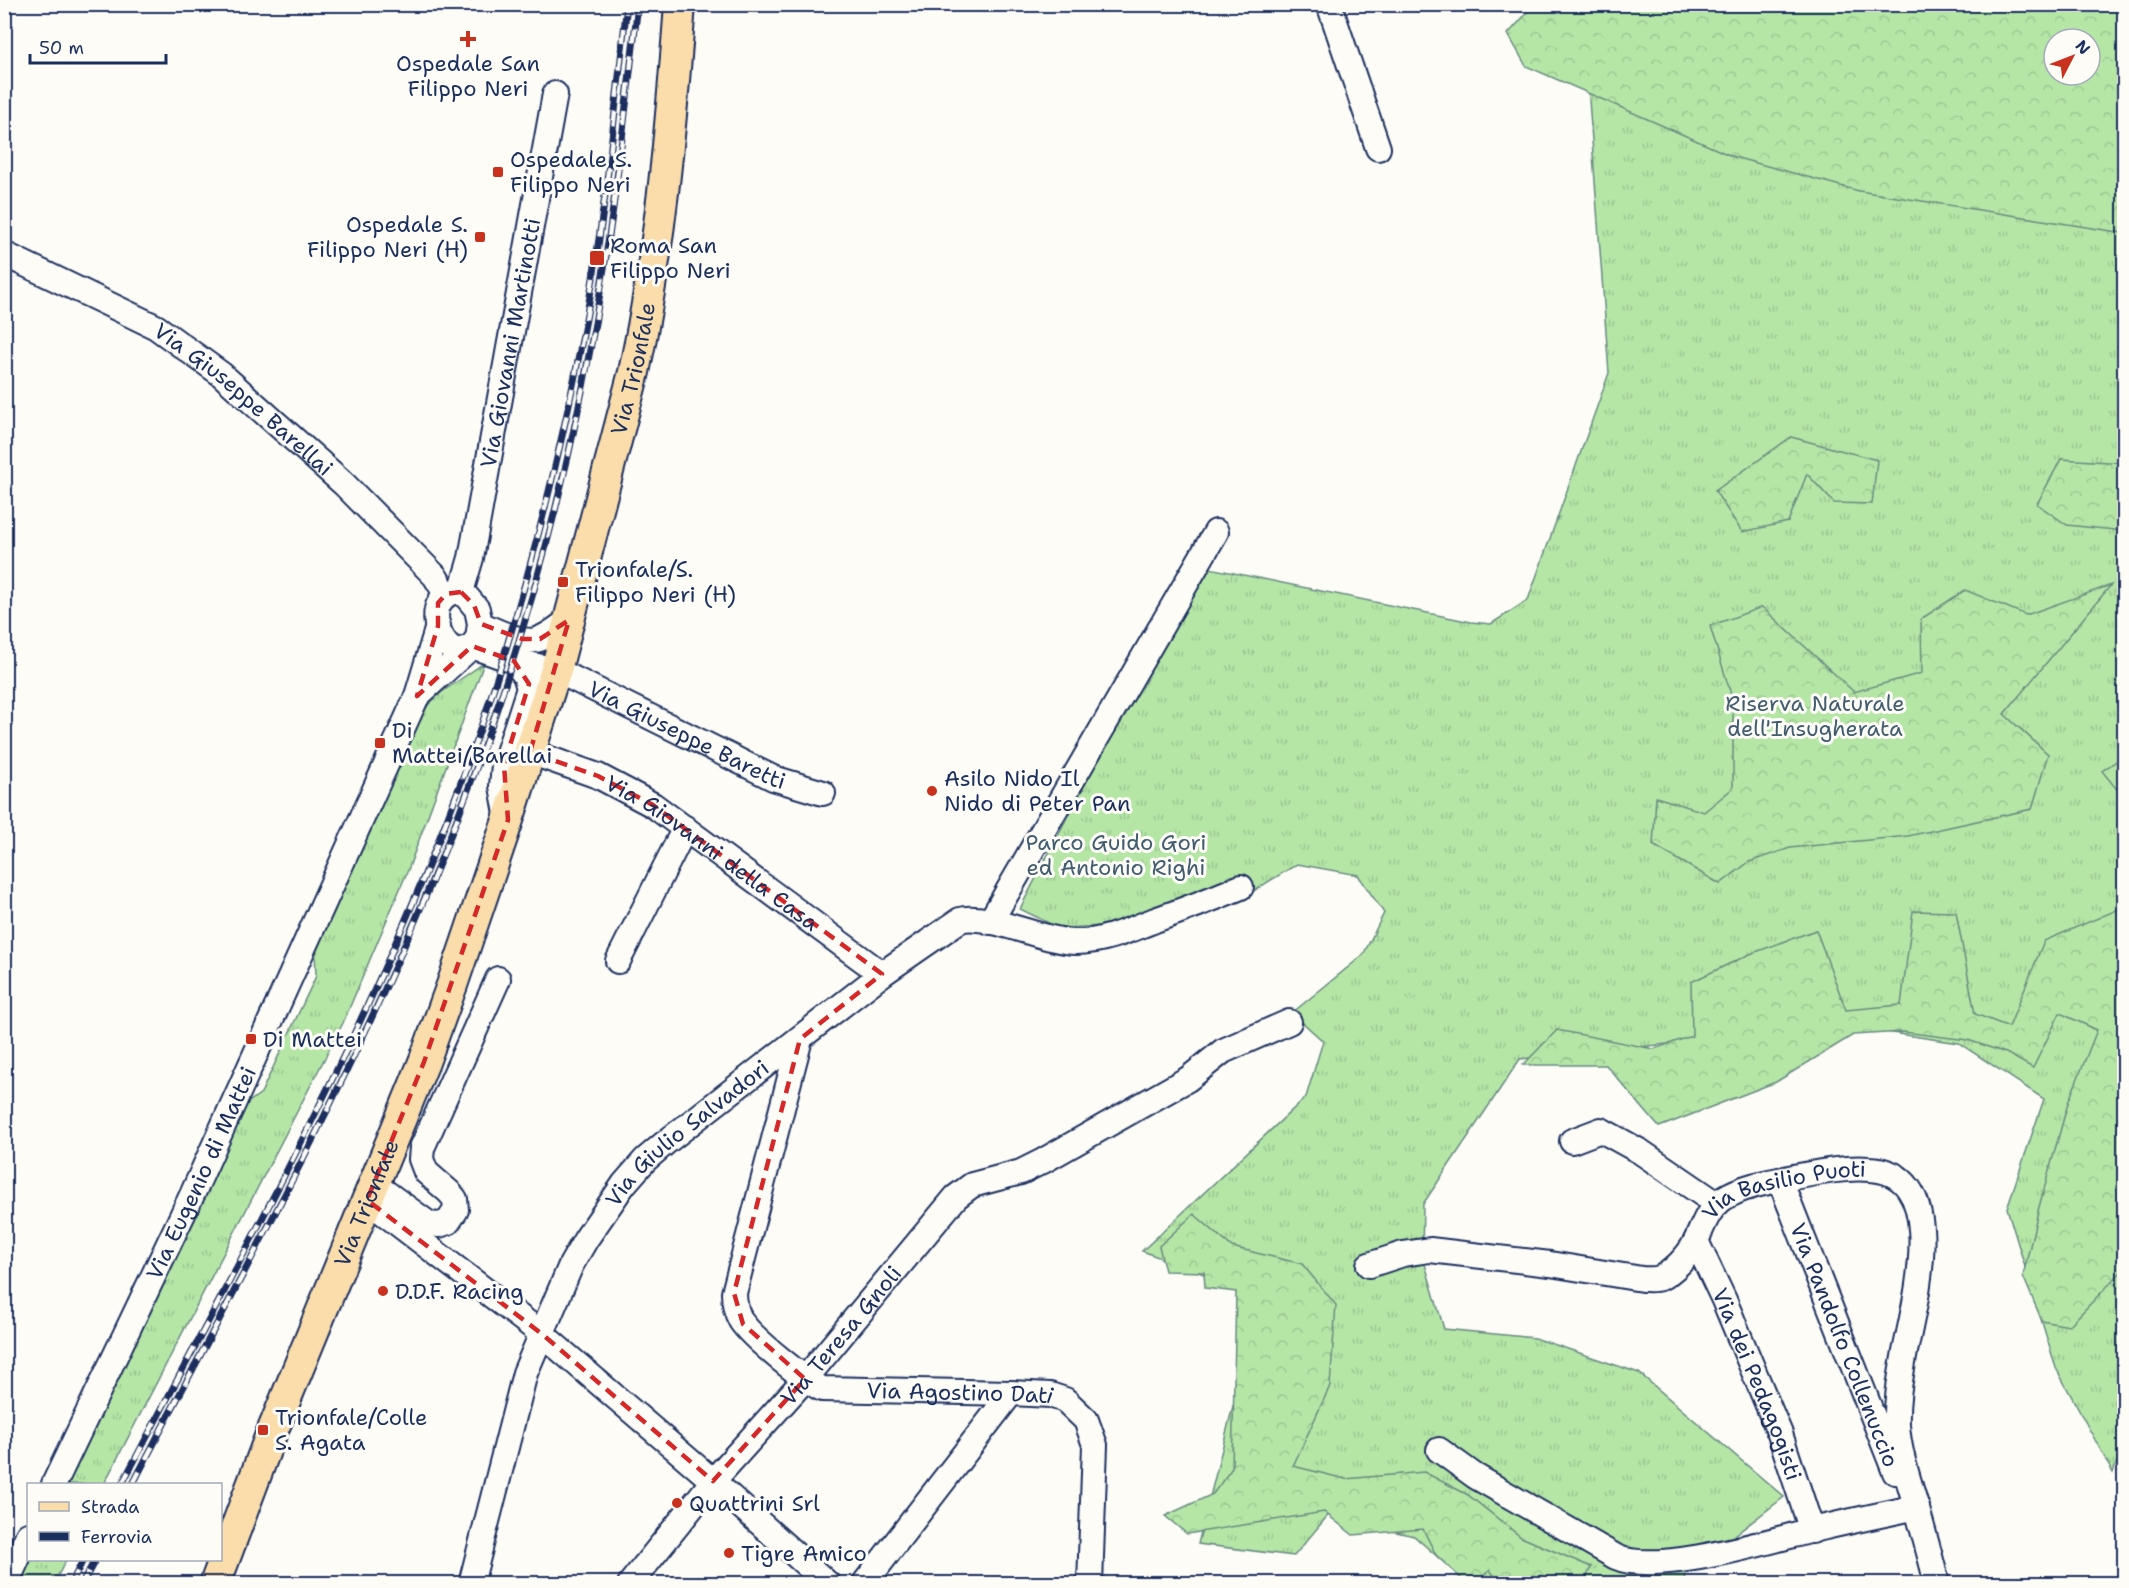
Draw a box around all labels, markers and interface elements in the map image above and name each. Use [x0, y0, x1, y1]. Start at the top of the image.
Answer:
scale bar [30, 27, 166, 65]
north arrow [2042, 27, 2102, 87]
marker: Ospedale San Filippo Neri [459, 30, 477, 48]
text: 50 m [39, 36, 84, 60]
text: N [2071, 36, 2095, 59]
place label: Ospedale San Filippo Neri [396, 49, 540, 103]
place label: Ospedale S. Filippo Neri [510, 145, 632, 199]
marker: Ospedale S. Filippo Neri [491, 165, 505, 179]
place label: Ospedale S. Filippo Neri (H) [307, 210, 468, 264]
street label: Via Giovanni Martinotti [473, 216, 547, 470]
marker: Ospedale S. Filippo Neri (H) [473, 230, 487, 244]
place label: Roma San Filippo Neri [610, 231, 731, 285]
marker: Roma San Filippo Neri [588, 249, 606, 267]
street label: Via Trionfale [604, 300, 662, 438]
street label: Via Giuseppe Barellai [148, 316, 339, 482]
place label: Trionfale/S. Filippo Neri (H) [575, 555, 736, 609]
marker: Trionfale/S. Filippo Neri (H) [556, 575, 570, 589]
street label: Via Giuseppe Baretti [584, 674, 789, 795]
park label: Riserva Naturale dell'Insugherata [1725, 689, 1905, 743]
place label: Di Mattei/Barellai [392, 716, 552, 770]
marker: Di Mattei/Barellai [373, 736, 387, 750]
place label: Asilo Nido Il Nido di Peter Pan [944, 764, 1130, 818]
street label: Via Giovanni della Casa [601, 768, 825, 937]
marker: Asilo Nido Il Nido di Peter Pan [925, 784, 939, 798]
park label: Parco Guido Gori ed Antonio Righi [1026, 828, 1206, 882]
place label: Di Mattei [263, 1025, 362, 1054]
marker: Di Mattei [244, 1032, 258, 1046]
street label: Via Giulio Salvadori [598, 1053, 775, 1212]
street label: Via Eugenio di Mattei [139, 1062, 263, 1284]
street label: Via Trionfale [327, 1135, 405, 1271]
street label: Via Basilio Puoti [1695, 1154, 1866, 1225]
street label: Via Pandolfo Collenuccio [1784, 1218, 1906, 1471]
street label: Via Teresa Gnoli [774, 1259, 908, 1411]
place label: D.D.F. Racing [395, 1277, 524, 1306]
street label: Via dei Pedagogisti [1706, 1283, 1809, 1484]
marker: D.D.F. Racing [376, 1284, 390, 1298]
street label: Via Agostino Dati [866, 1375, 1058, 1410]
place label: Trionfale/Colle S. Agata [275, 1403, 427, 1457]
marker: Trionfale/Colle S. Agata [256, 1423, 270, 1437]
legend [27, 1483, 222, 1561]
place label: Quattrini Srl [689, 1489, 820, 1518]
text: Strada [81, 1495, 140, 1519]
marker: Quattrini Srl [670, 1496, 684, 1510]
text: Ferrovia [81, 1525, 152, 1549]
place label: Tigre Amico [741, 1539, 867, 1568]
marker: Tigre Amico [722, 1546, 736, 1560]

